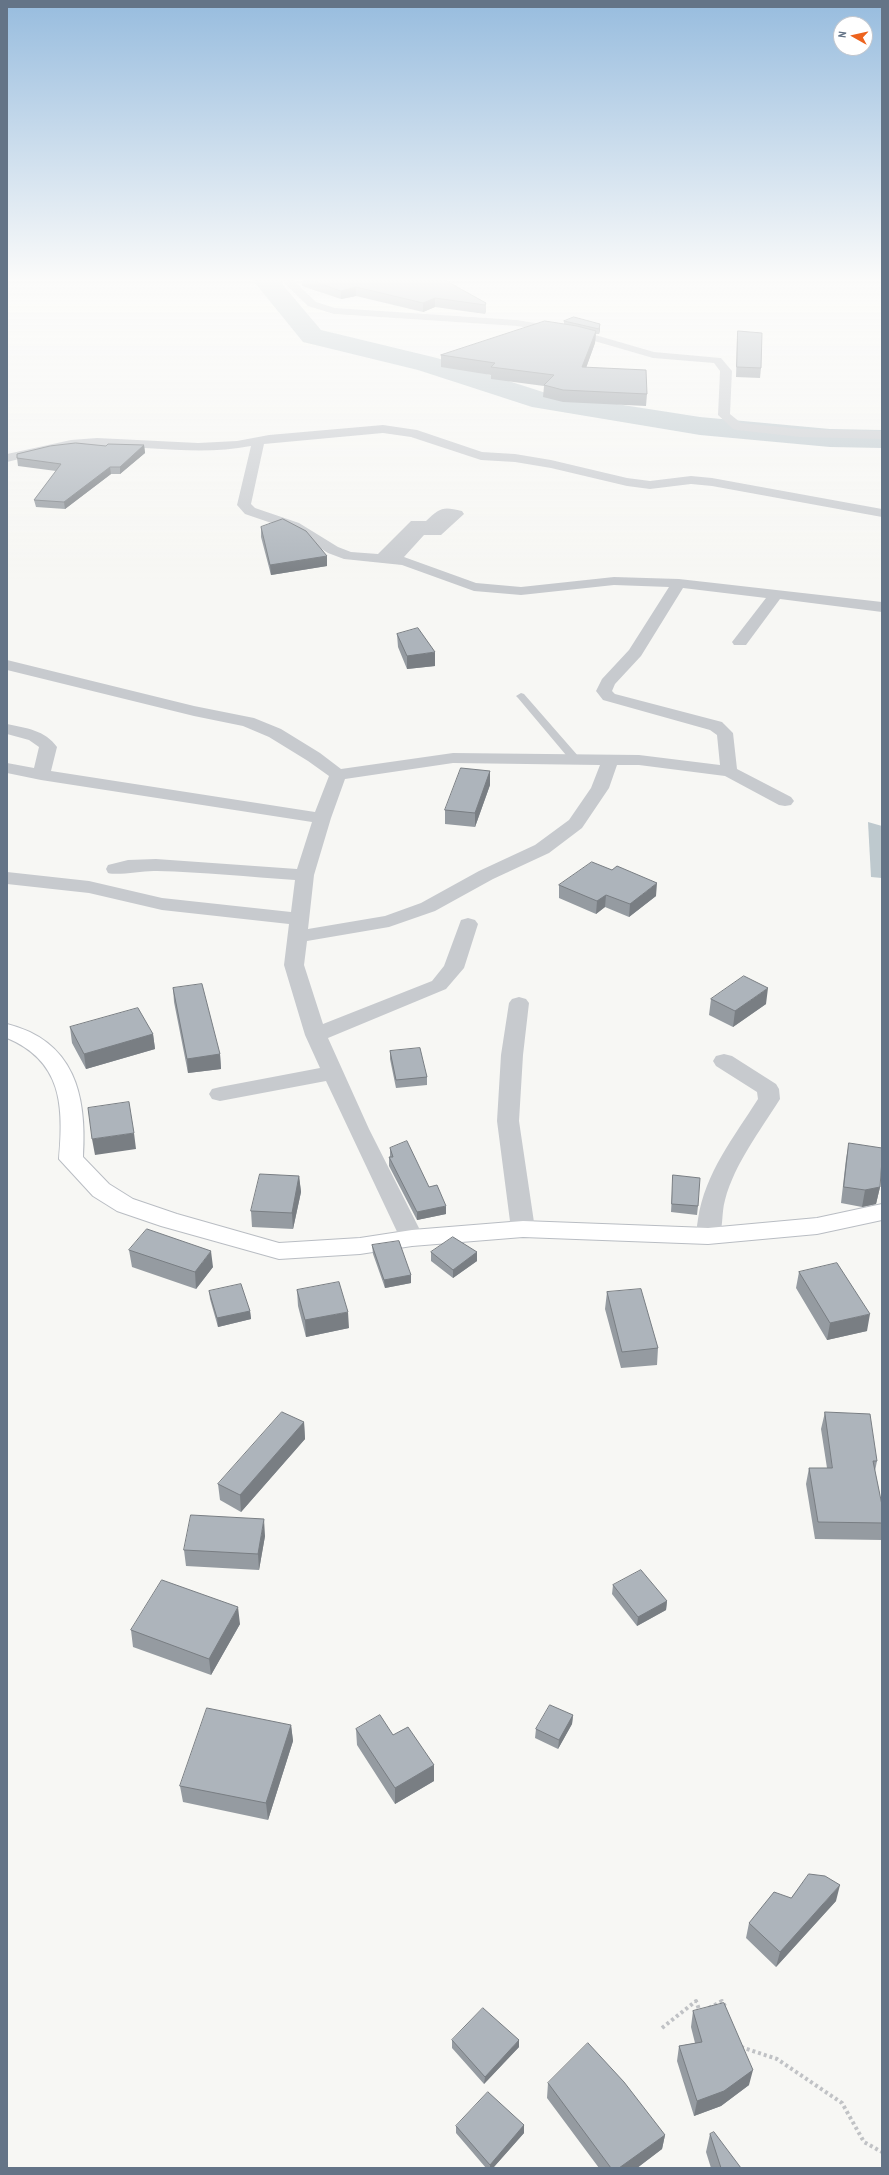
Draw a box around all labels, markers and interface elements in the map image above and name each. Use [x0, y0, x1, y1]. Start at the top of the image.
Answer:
north arrow [833, 16, 873, 56]
text: N [835, 30, 849, 39]

